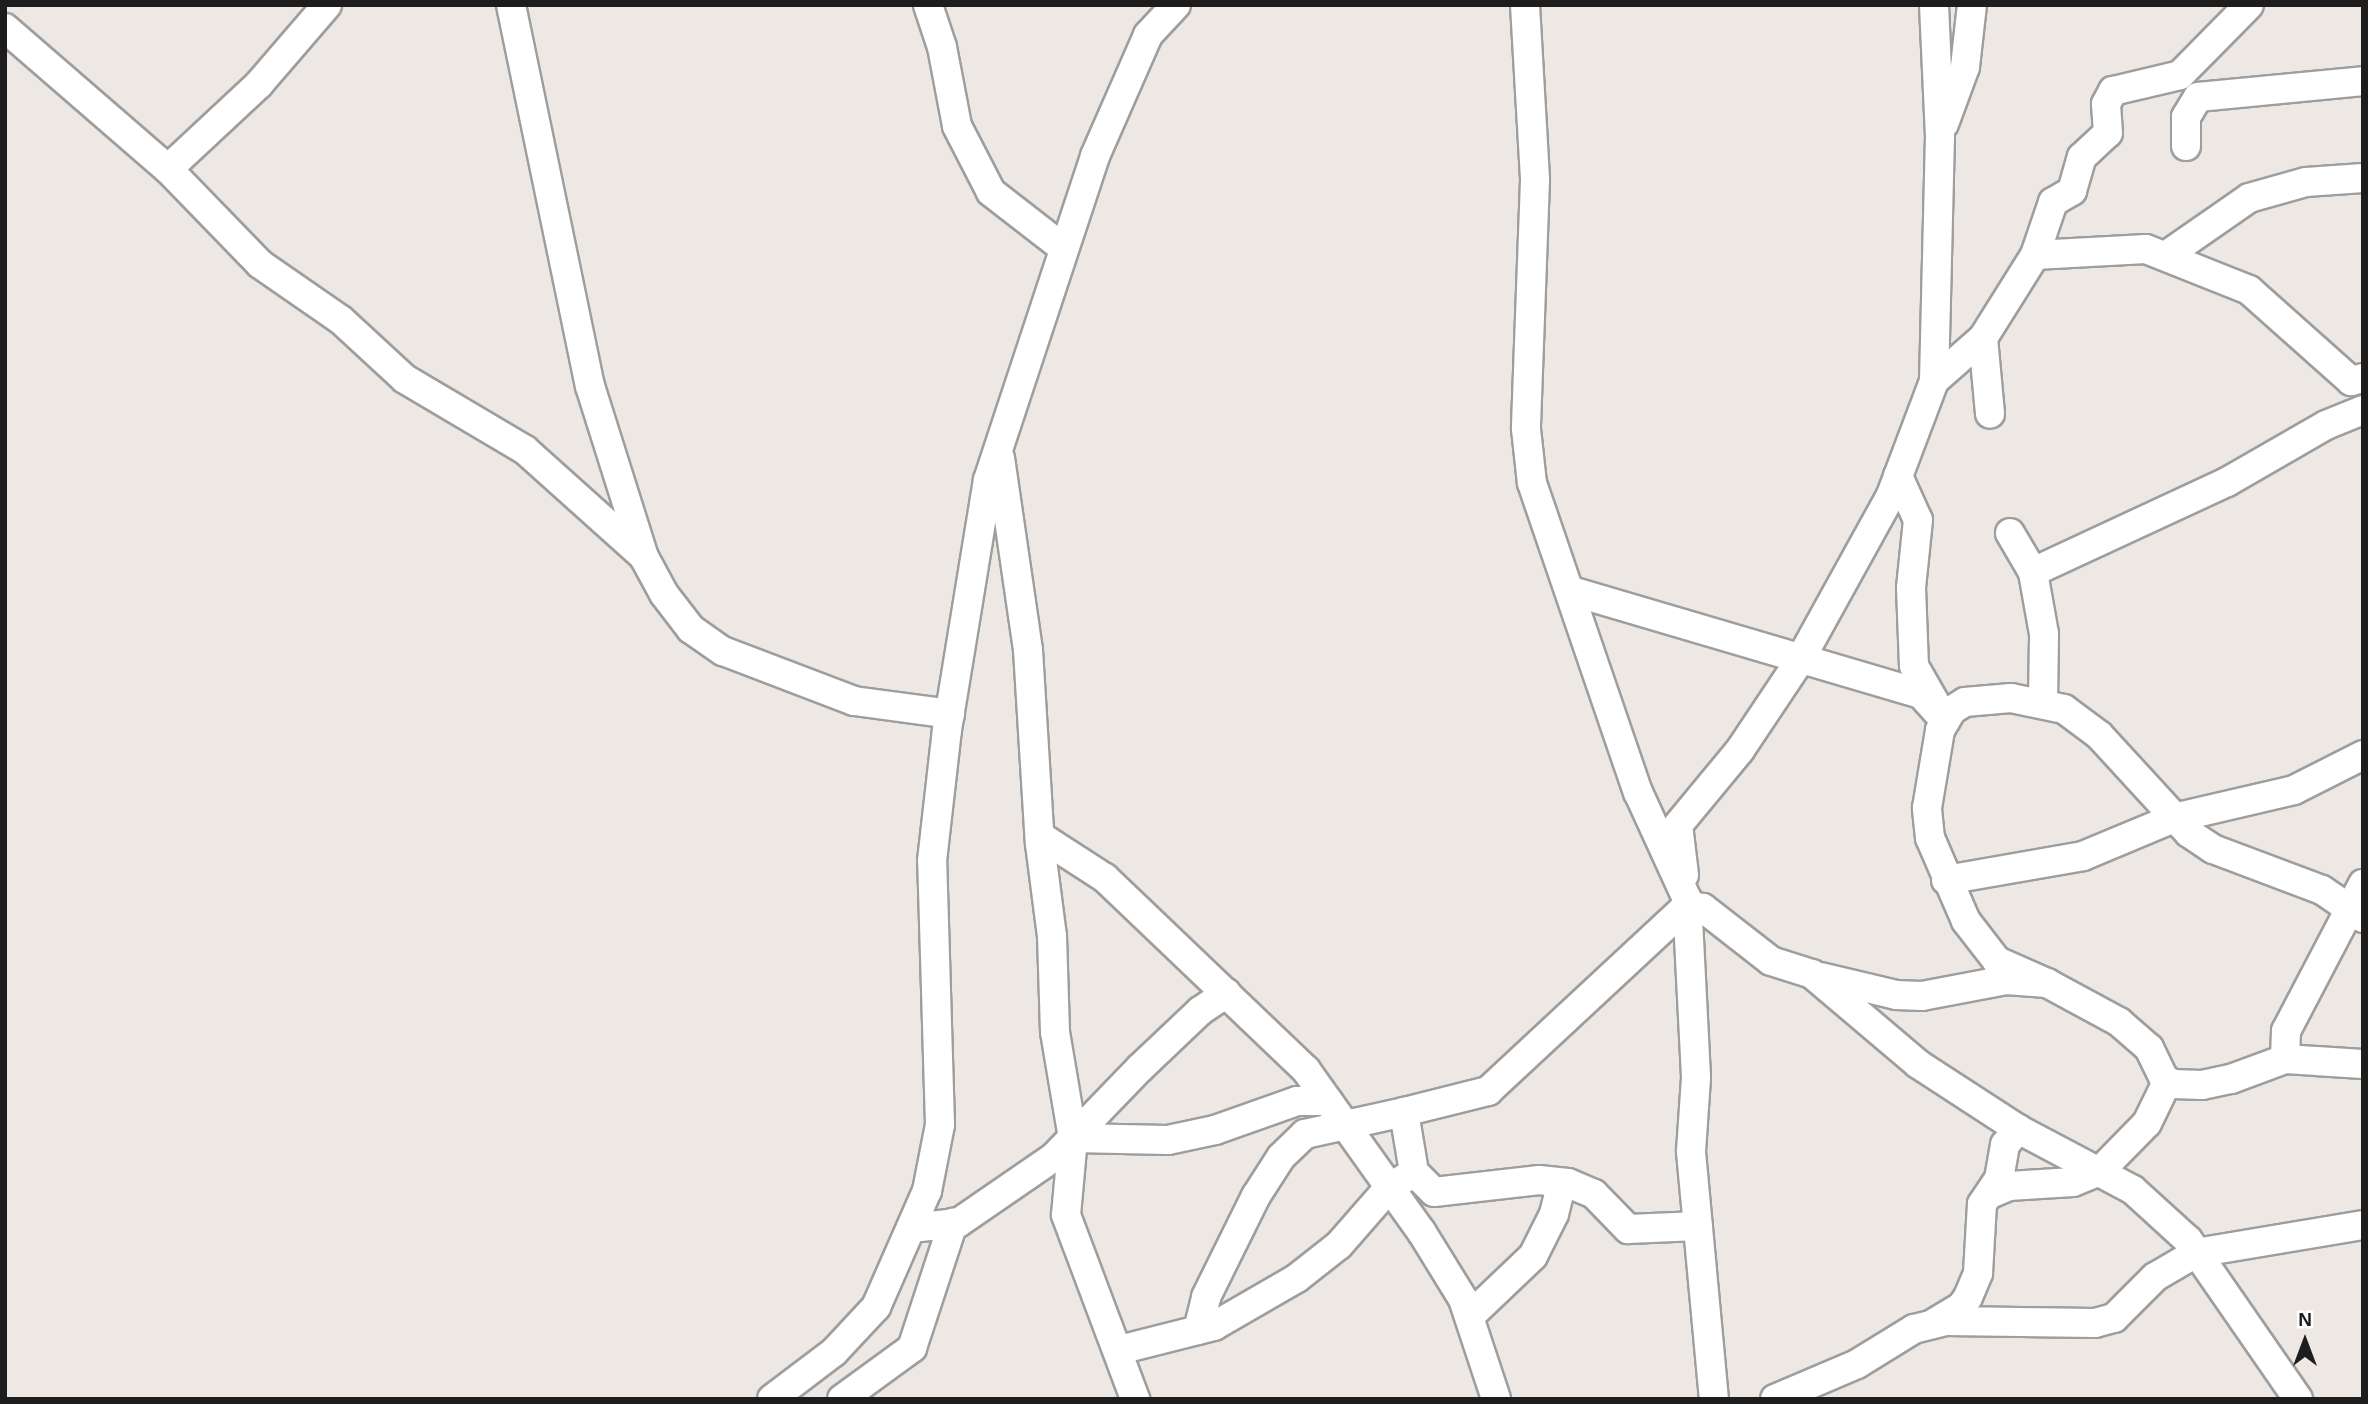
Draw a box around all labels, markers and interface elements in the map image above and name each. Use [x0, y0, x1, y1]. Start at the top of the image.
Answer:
north arrow [2270, 1306, 2340, 1376]
text: N [2298, 1309, 2312, 1330]

